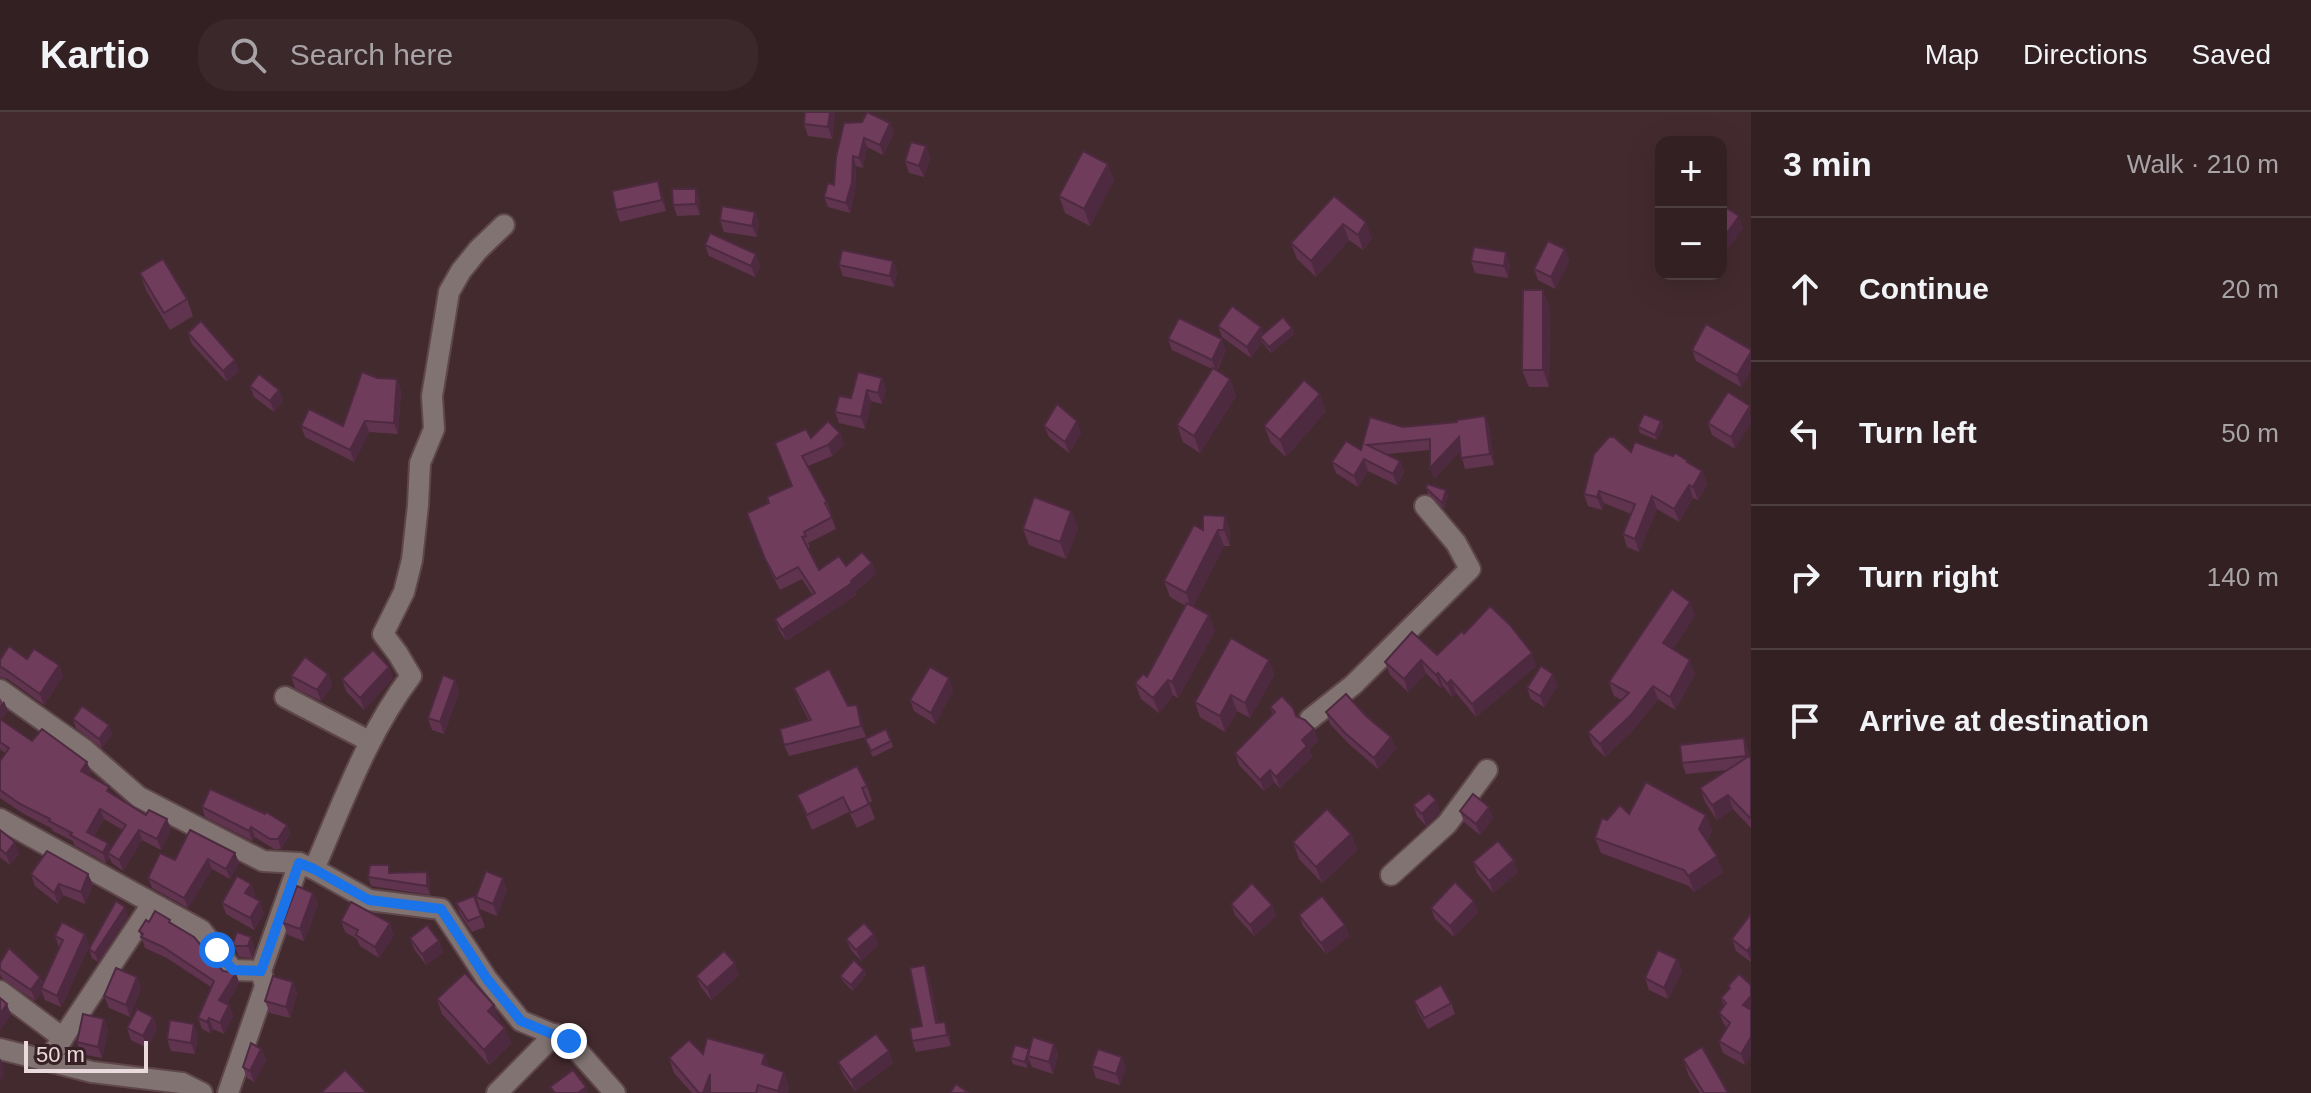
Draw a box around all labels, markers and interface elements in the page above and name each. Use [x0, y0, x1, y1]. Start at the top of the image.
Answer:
search box [198, 19, 758, 91]
icon: search [226, 33, 270, 77]
text: Kartio [40, 34, 150, 76]
text: Search here [290, 38, 453, 71]
text: Map [1925, 39, 1979, 70]
text: Directions [2023, 39, 2148, 70]
text: Saved [2192, 39, 2271, 70]
map controls [1655, 136, 1727, 280]
button: + [1655, 136, 1727, 208]
text: 3 min [1783, 145, 1872, 183]
text: Walk · 210 m [2127, 149, 2279, 179]
button: − [1655, 208, 1727, 280]
icon: ahead [1783, 267, 1827, 311]
text: Continue [1859, 272, 1989, 305]
text: 20 m [2221, 274, 2279, 304]
icon: left [1783, 411, 1827, 455]
text: Turn left [1859, 416, 1977, 449]
text: 50 m [2221, 418, 2279, 448]
icon: right [1783, 555, 1827, 599]
text: Turn right [1859, 560, 1998, 593]
text: 140 m [2207, 562, 2279, 592]
icon: arrive [1783, 699, 1827, 743]
text: Arrive at destination [1859, 704, 2149, 737]
route start [199, 932, 235, 968]
route end [551, 1023, 587, 1059]
scale bar [24, 1037, 148, 1073]
text: 50 m [36, 1042, 85, 1067]

